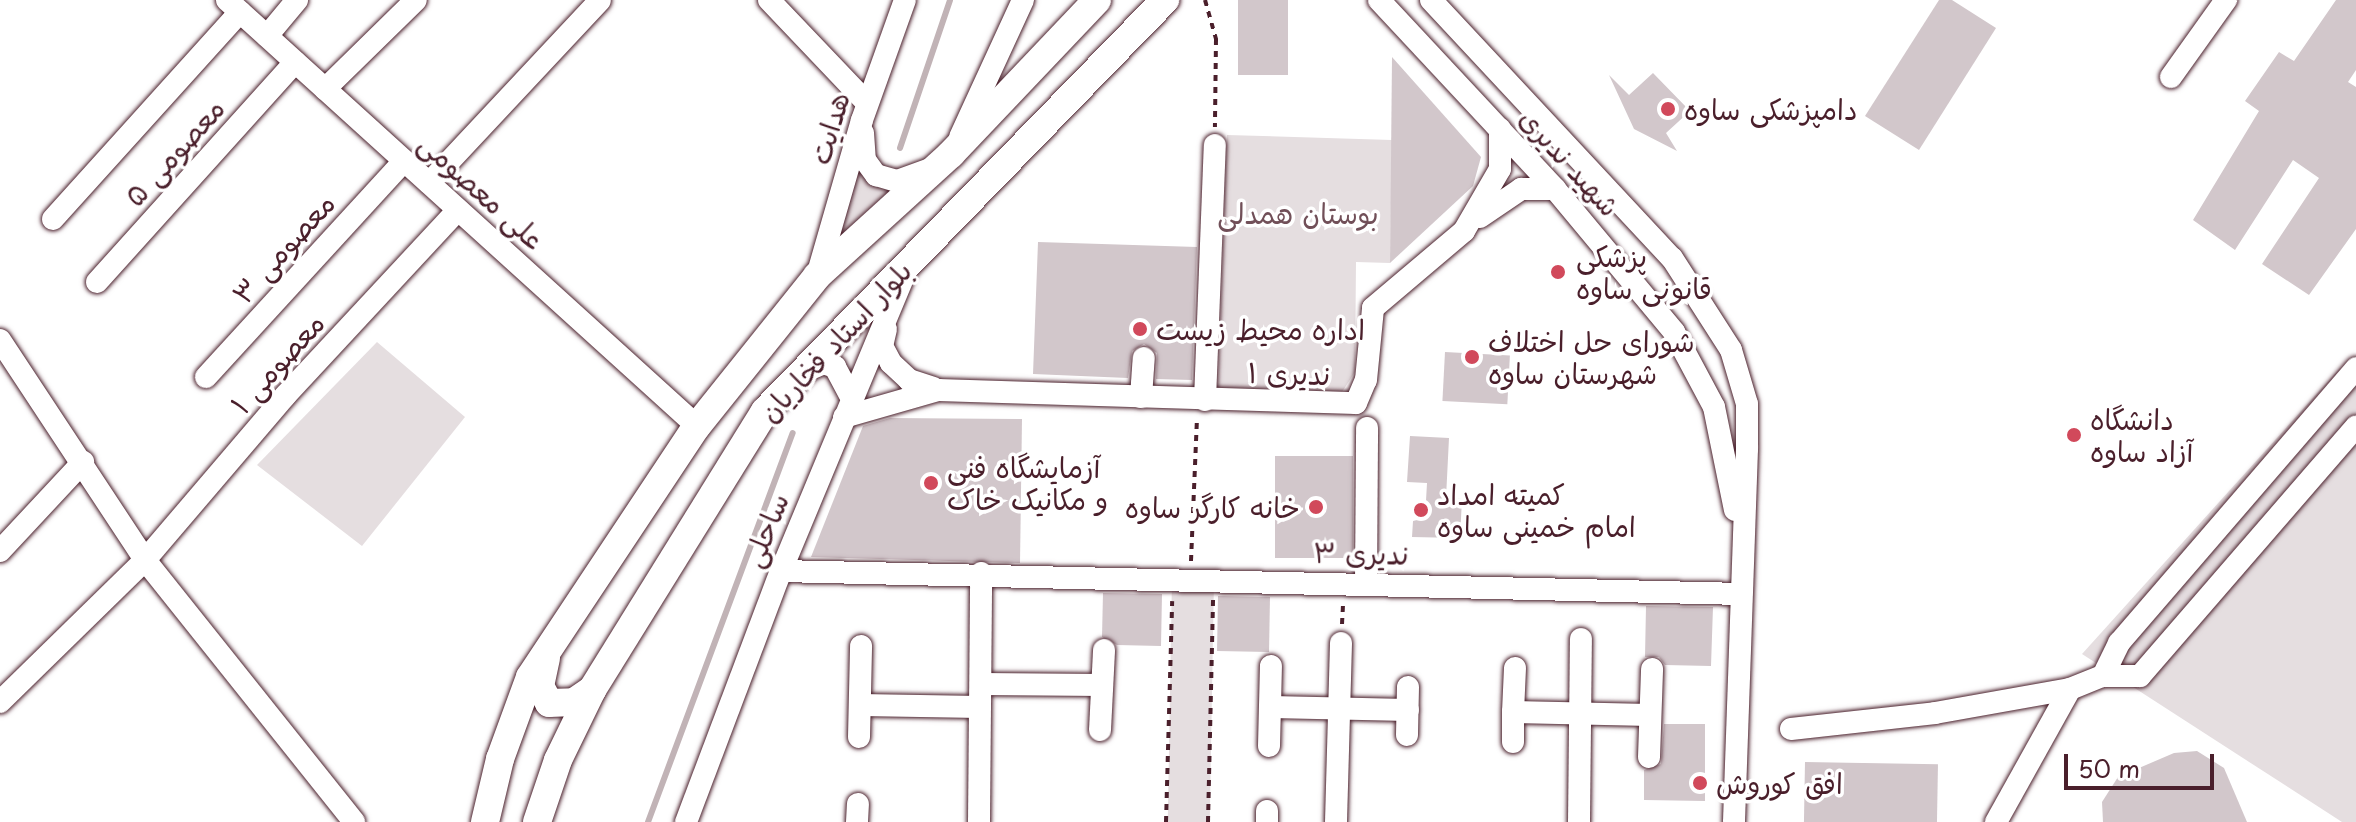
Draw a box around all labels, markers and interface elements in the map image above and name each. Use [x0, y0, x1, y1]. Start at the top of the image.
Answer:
street label: هدایت [802, 88, 856, 168]
street label: معصومی ۵ [117, 91, 231, 213]
place label: دامپزشکی ساوه [1684, 92, 1858, 126]
marker: دامپزشکی ساوه [1659, 100, 1677, 118]
street label: شهید ندیری [1513, 101, 1627, 223]
street label: علی معصومی [412, 126, 552, 256]
street label: معصومی ۳ [225, 186, 341, 310]
park label: بوستان همدلی [1217, 196, 1379, 230]
place label: پزشکی قانونی ساوه [1576, 239, 1712, 305]
street label: بلوار استاد فخاریان [752, 254, 918, 428]
marker: پزشکی قانونی ساوه [1547, 261, 1569, 283]
street label: معصومی ۱ [223, 306, 331, 420]
place label: اداره محیط زیست [1156, 312, 1365, 346]
marker: اداره محیط زیست [1131, 320, 1149, 338]
place label: شورای حل اختلاف شهرستان ساوه [1488, 324, 1695, 390]
marker: شورای حل اختلاف شهرستان ساوه [1463, 348, 1481, 366]
street label: ندیری ۱ [1247, 355, 1331, 391]
place label: دانشگاه آزاد ساوه [2090, 402, 2193, 468]
marker: دانشگاه آزاد ساوه [2065, 426, 2083, 444]
place label: آزمایشگاه فنی و مکانیک خاک [947, 450, 1108, 516]
marker: آزمایشگاه فنی و مکانیک خاک [922, 474, 940, 492]
place label: کمیته امداد امام خمینی ساوه [1437, 477, 1636, 543]
street label: ساحلی [735, 488, 795, 572]
place label: خانه کارگر ساوه [1125, 490, 1300, 524]
marker: خانه کارگر ساوه [1307, 498, 1325, 516]
marker: کمیته امداد امام خمینی ساوه [1412, 501, 1430, 519]
street label: ندیری ۳ [1313, 535, 1409, 571]
scale bar [2068, 738, 2218, 788]
text: 50 m [2078, 750, 2140, 786]
place label: افق کوروش [1716, 766, 1843, 800]
marker: افق کوروش [1691, 774, 1709, 792]

